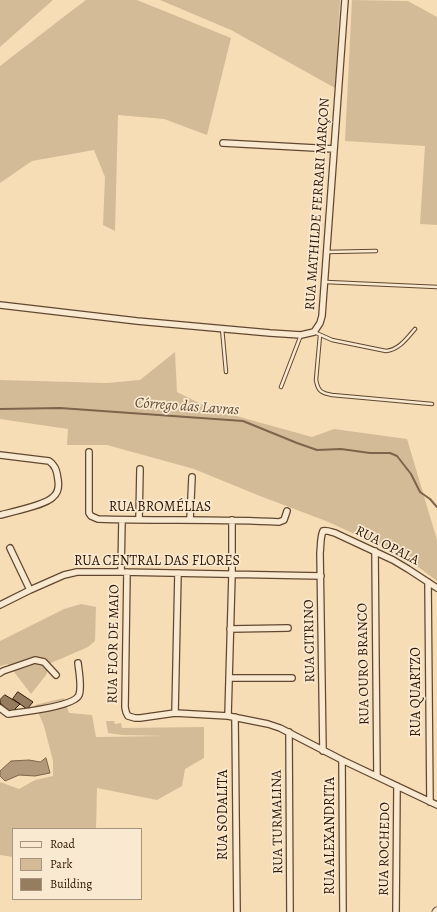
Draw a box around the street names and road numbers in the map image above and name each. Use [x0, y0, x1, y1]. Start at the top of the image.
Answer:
street label: RUA MATHILDE FERRARI MARÇON [302, 97, 334, 311]
street label: RUA BROMÉLIAS [109, 500, 211, 516]
street label: RUA OPALA [352, 523, 422, 569]
street label: RUA CENTRAL DAS FLORES [74, 554, 240, 570]
street label: RUA FLOR DE MAIO [105, 584, 123, 704]
street label: RUA CITRINO [301, 599, 319, 683]
street label: RUA OURO BRANCO [355, 603, 373, 725]
street label: RUA QUARTZO [409, 647, 425, 737]
street label: RUA SODALITA [216, 770, 232, 860]
street label: RUA TURMALINA [269, 770, 287, 874]
street label: RUA ALEXANDRITA [323, 777, 339, 895]
street label: RUA ROCHEDO [376, 802, 394, 896]

